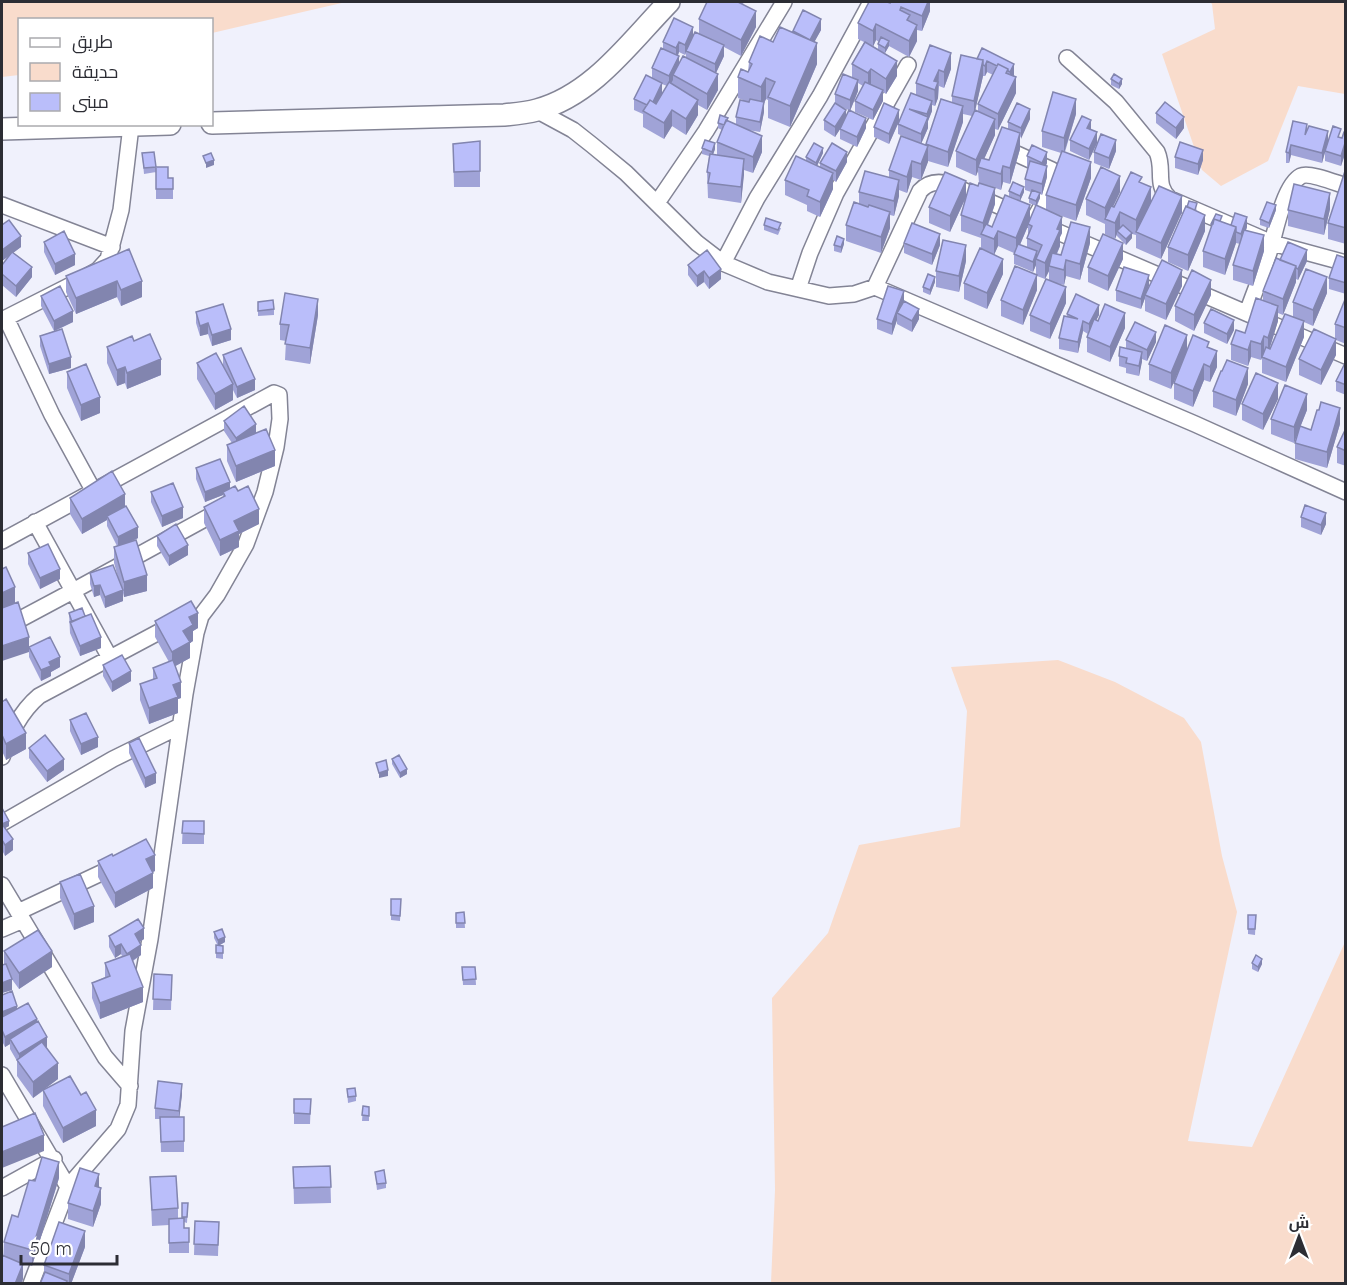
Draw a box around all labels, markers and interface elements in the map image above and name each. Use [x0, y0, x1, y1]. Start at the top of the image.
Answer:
legend [18, 18, 213, 126]
text: طريق [72, 30, 113, 54]
text: حديقة [72, 60, 118, 83]
text: مبنى [72, 90, 109, 113]
north arrow [1269, 1207, 1329, 1267]
text: ش [1289, 1212, 1309, 1232]
scale bar [21, 1228, 117, 1266]
text: 50 m [30, 1237, 72, 1260]

